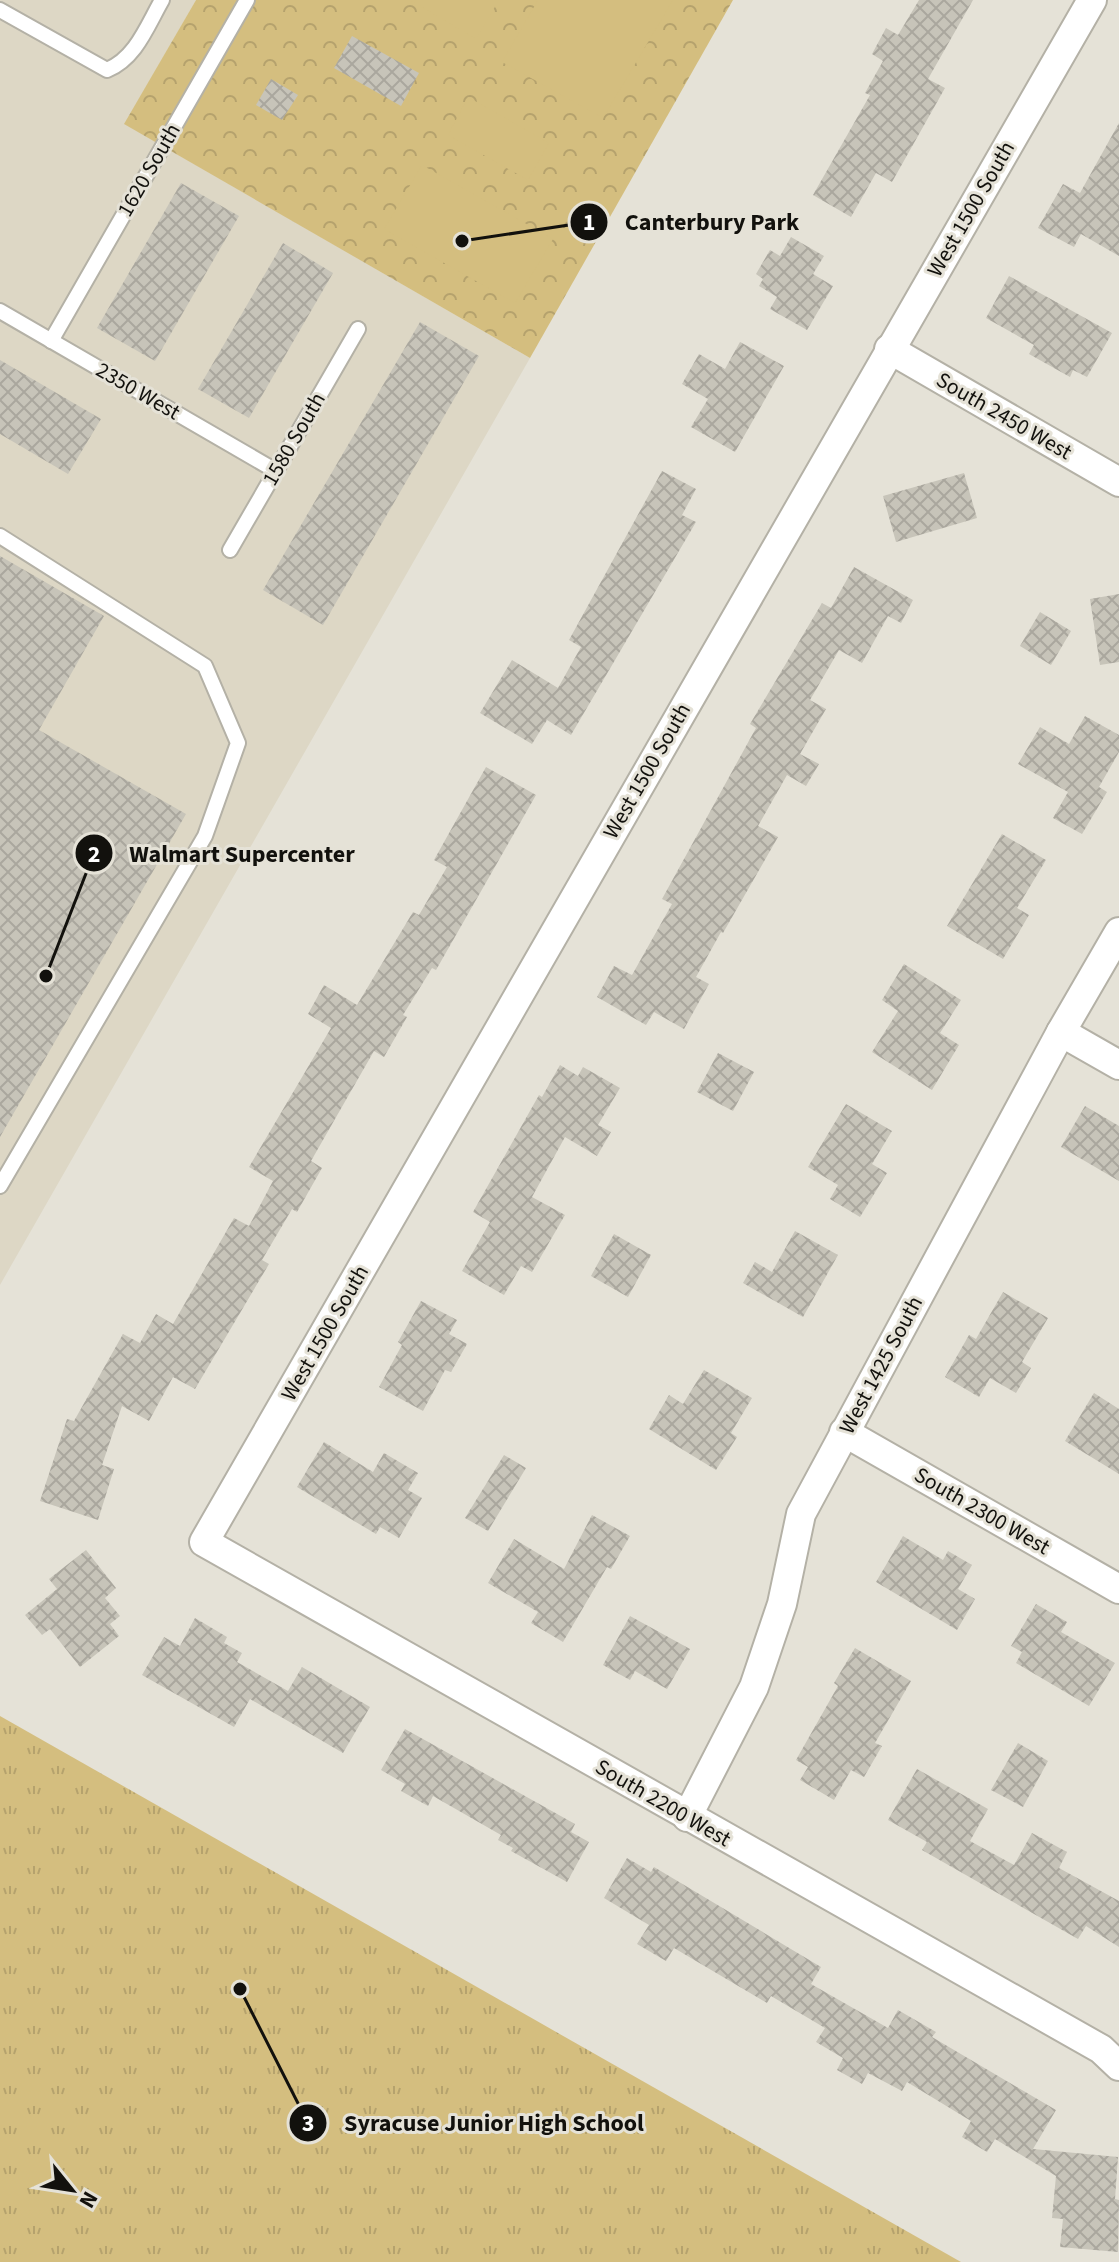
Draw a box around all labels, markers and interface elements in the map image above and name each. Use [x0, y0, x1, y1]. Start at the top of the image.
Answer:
street label: 1620 South [109, 117, 189, 223]
street label: West 1500 South [919, 135, 1023, 283]
callout: Canterbury Park [569, 198, 815, 246]
text: 1 [583, 205, 595, 240]
text: Canterbury Park [625, 205, 800, 240]
street label: 2350 West [90, 354, 187, 428]
street label: South 2450 West [930, 364, 1078, 468]
street label: 1580 South [254, 386, 334, 492]
street label: West 1500 South [595, 697, 699, 845]
callout: Walmart Supercenter [74, 829, 371, 877]
text: 2 [88, 837, 100, 872]
text: Walmart Supercenter [129, 837, 355, 872]
street label: West 1500 South [273, 1259, 377, 1407]
street label: West 1425 South [831, 1290, 931, 1440]
street label: South 2300 West [908, 1459, 1056, 1563]
street label: South 2200 West [589, 1751, 737, 1855]
callout: Syracuse Junior High School [288, 2099, 660, 2147]
text: 3 [302, 2106, 314, 2141]
text: Syracuse Junior High School [344, 2106, 644, 2141]
north arrow [32, 2150, 112, 2230]
text: N [71, 2185, 106, 2214]

